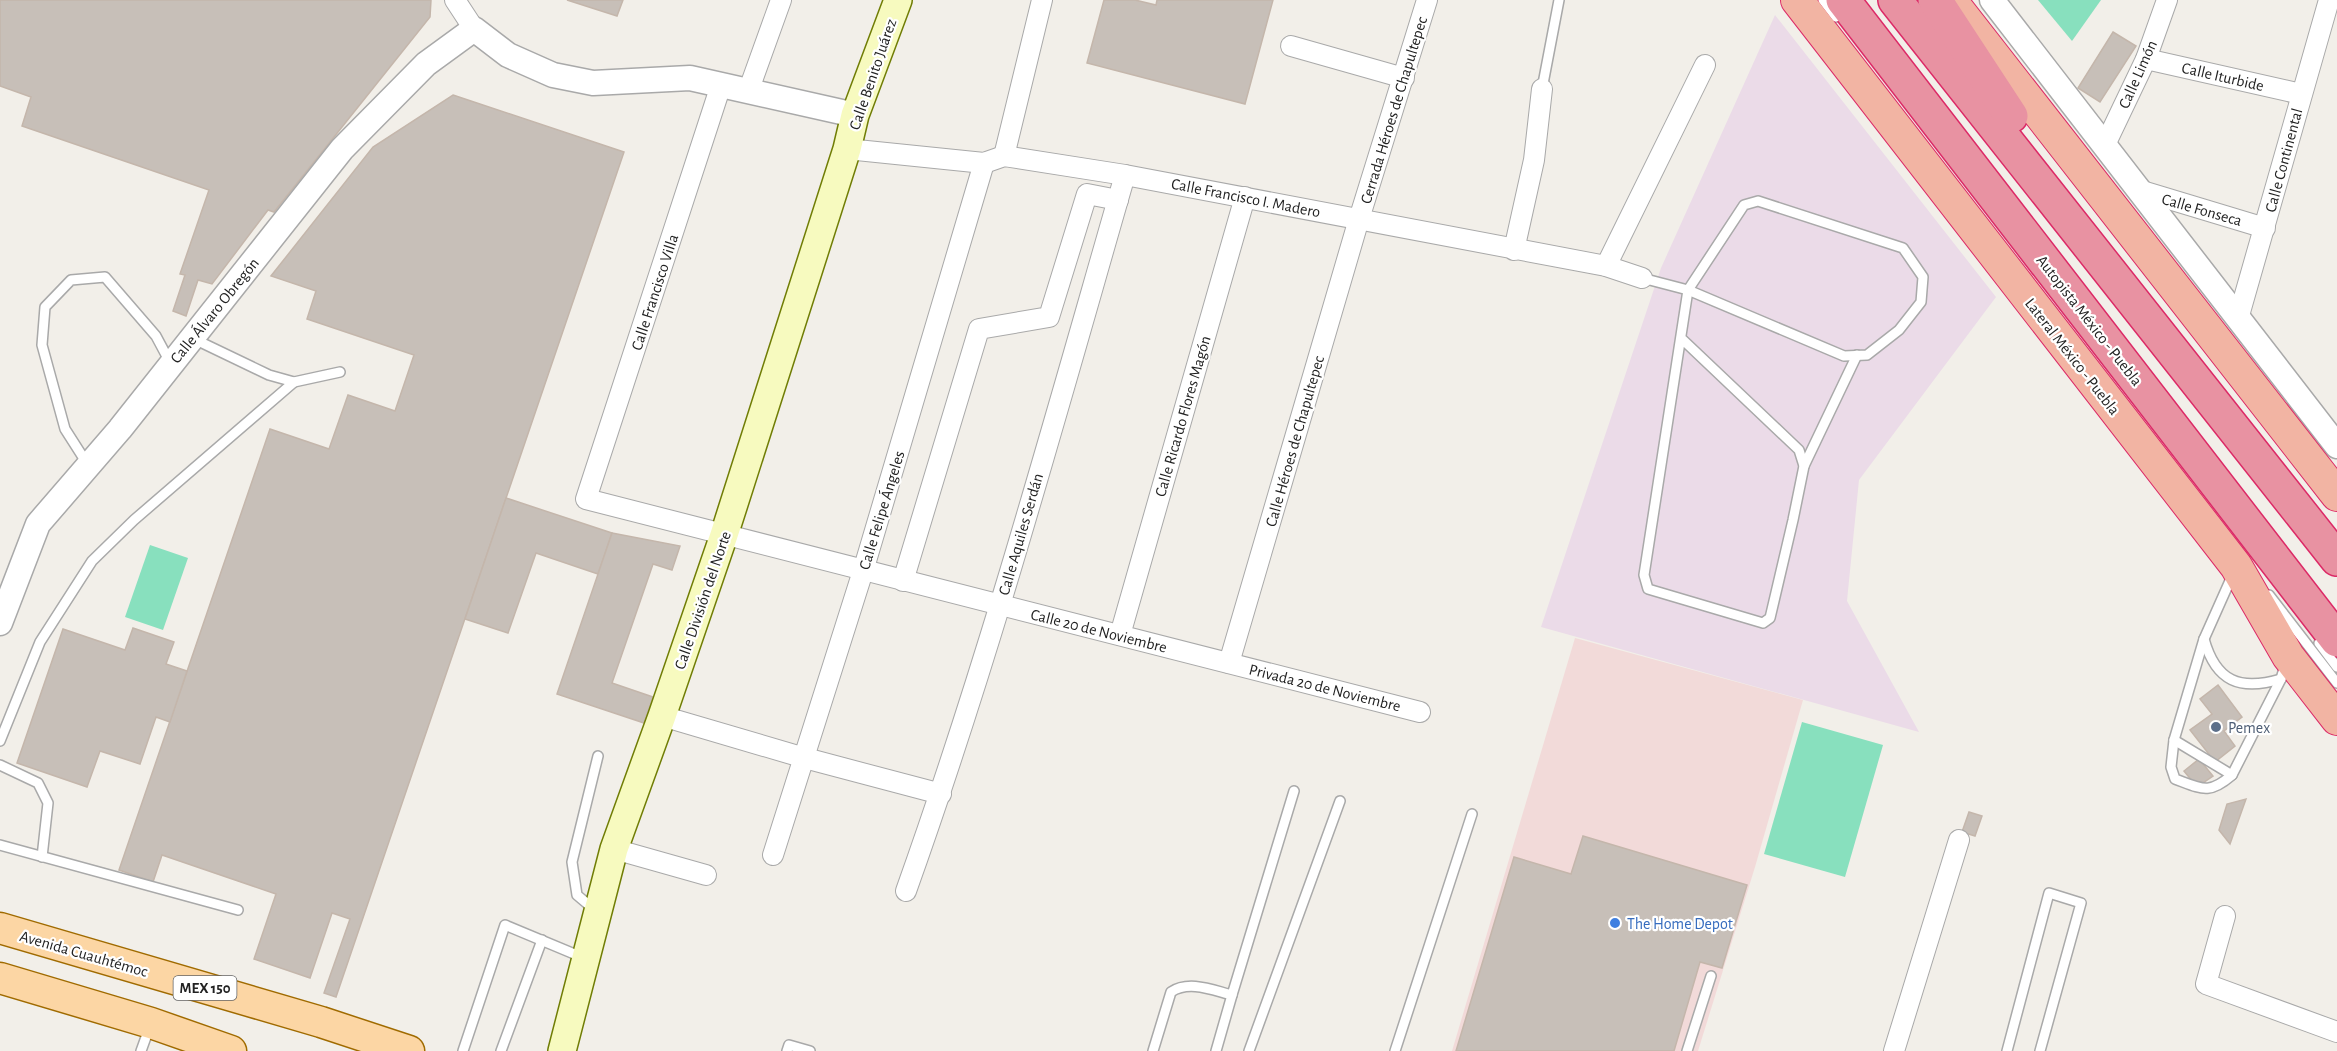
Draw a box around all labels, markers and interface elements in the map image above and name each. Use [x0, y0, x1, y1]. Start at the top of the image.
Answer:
street label: Cerrada Héroes de Chapultepec [1358, 15, 1430, 206]
street label: Calle Benito Juárez [846, 16, 900, 132]
street label: Calle Limón [2116, 38, 2160, 111]
street label: Calle Iturbide [2180, 60, 2265, 94]
street label: Calle Continental [2262, 107, 2306, 214]
street label: Calle Francisco I. Madero [1170, 176, 1322, 220]
street label: Calle Fonseca [2160, 191, 2244, 229]
street label: Calle Francisco Villa [629, 232, 681, 352]
street label: Autopista México - Puebla [2033, 252, 2145, 389]
street label: Calle Álvaro Obregón [166, 254, 262, 366]
street label: Lateral México - Puebla [2022, 295, 2123, 418]
street label: Calle Ricardo Flores Magón [1152, 334, 1214, 499]
street label: Calle Héroes de Chapultepec [1263, 354, 1327, 529]
street label: Calle Felipe Ángeles [854, 448, 908, 572]
street label: Calle Aquiles Serdán [996, 471, 1046, 597]
street label: Calle División del Norte [672, 529, 734, 671]
street label: Calle 20 de Noviembre [1029, 606, 1169, 656]
street label: Privada 20 de Noviembre [1247, 661, 1402, 715]
marker: Pemex [2209, 720, 2223, 734]
place label: Pemex [2228, 720, 2270, 736]
marker: The Home Depot [1608, 916, 1622, 930]
place label: The Home Depot [1627, 916, 1733, 932]
street label: Avenida Cuauhtémoc [18, 928, 150, 980]
road number: MEX 150 [174, 976, 236, 1000]

